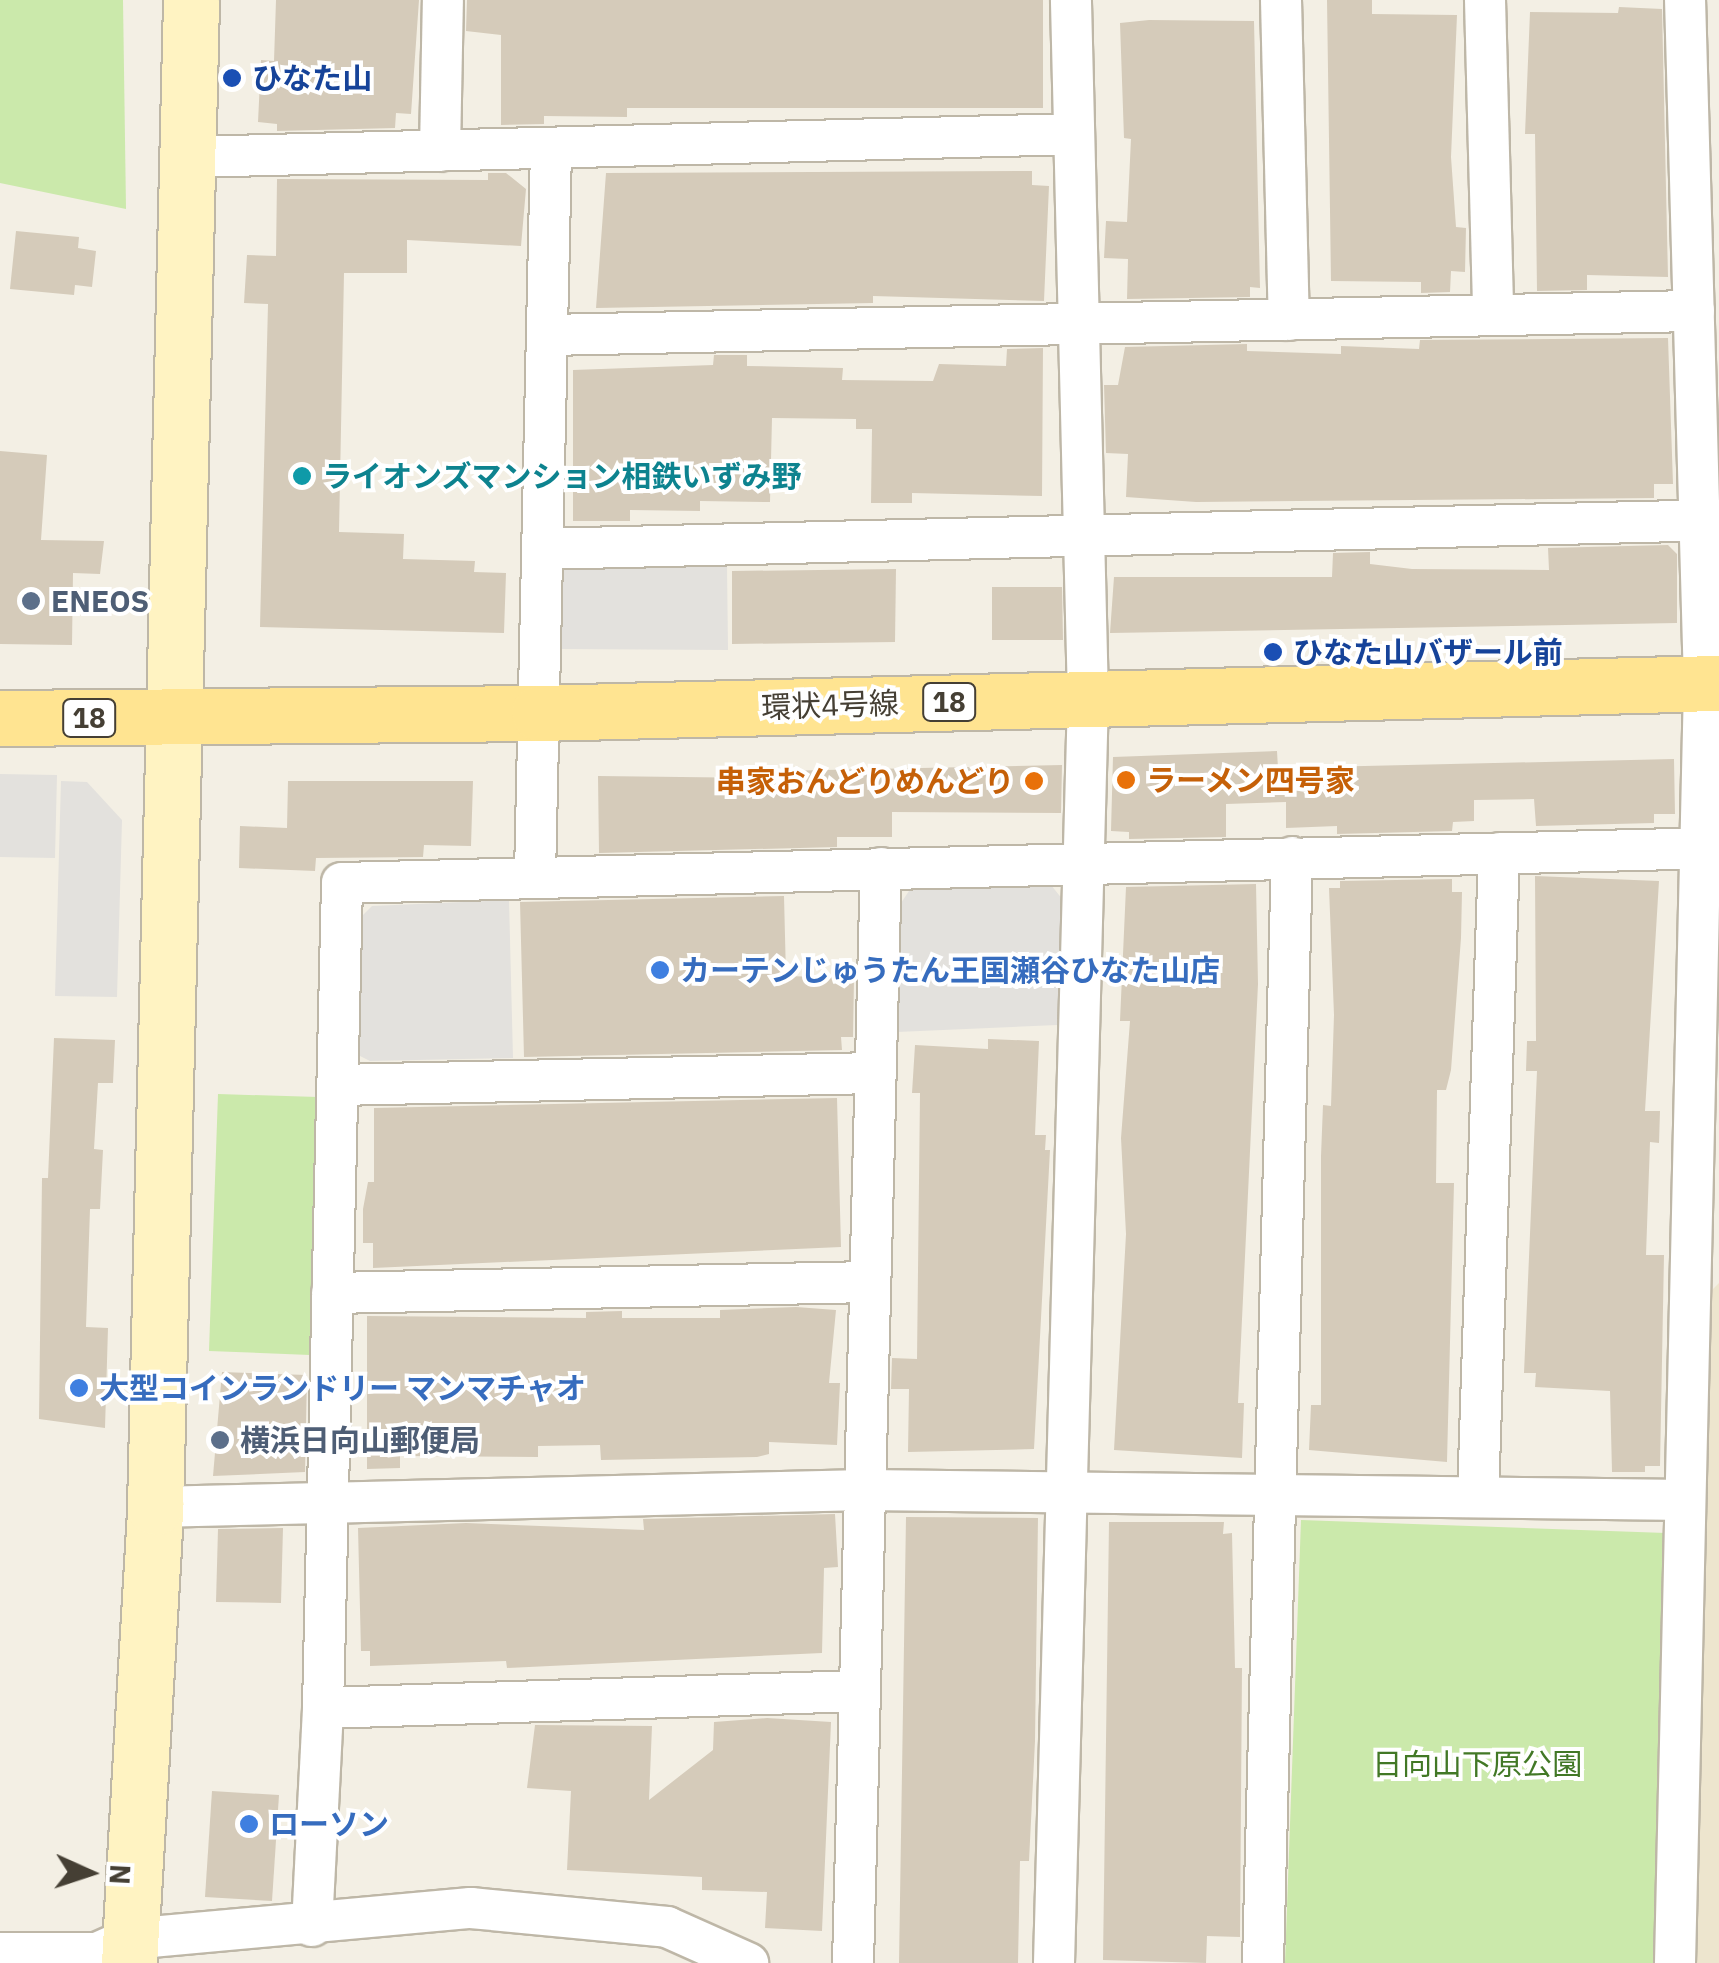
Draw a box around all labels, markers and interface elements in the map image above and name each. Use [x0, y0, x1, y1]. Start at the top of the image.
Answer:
place label: ひなた山 [252, 60, 372, 96]
marker: ひなた山 [221, 67, 243, 89]
place label: ライオンズマンション相鉄いずみ野 [322, 458, 802, 494]
marker: ライオンズマンション相鉄いずみ野 [291, 465, 313, 487]
place label: ENEOS [51, 583, 149, 619]
marker: ENEOS [20, 590, 42, 612]
place label: ひなた山バザール前 [1293, 634, 1563, 670]
marker: ひなた山バザール前 [1262, 641, 1284, 663]
road number: 18 [922, 679, 976, 725]
street label: 環状4号線 [760, 685, 900, 725]
road number: 18 [62, 695, 116, 741]
place label: ラーメン四号家 [1146, 762, 1356, 798]
place label: 串家おんどりめんどり [714, 763, 1014, 799]
marker: ラーメン四号家 [1115, 769, 1137, 791]
marker: 串家おんどりめんどり [1023, 770, 1045, 792]
place label: カーテンじゅうたん王国瀬谷ひなた山店 [680, 952, 1220, 988]
marker: カーテンじゅうたん王国瀬谷ひなた山店 [649, 959, 671, 981]
place label: 大型コインランドリー マンマチャオ [99, 1370, 586, 1406]
marker: 大型コインランドリー マンマチャオ [68, 1377, 90, 1399]
place label: 横浜日向山郵便局 [240, 1422, 480, 1458]
marker: 横浜日向山郵便局 [209, 1429, 231, 1451]
park label: 日向山下原公園 [1372, 1746, 1582, 1782]
place label: ローソン [269, 1806, 389, 1842]
marker: ローソン [238, 1813, 260, 1835]
north arrow [40, 1823, 140, 1923]
text: N [101, 1864, 139, 1886]

